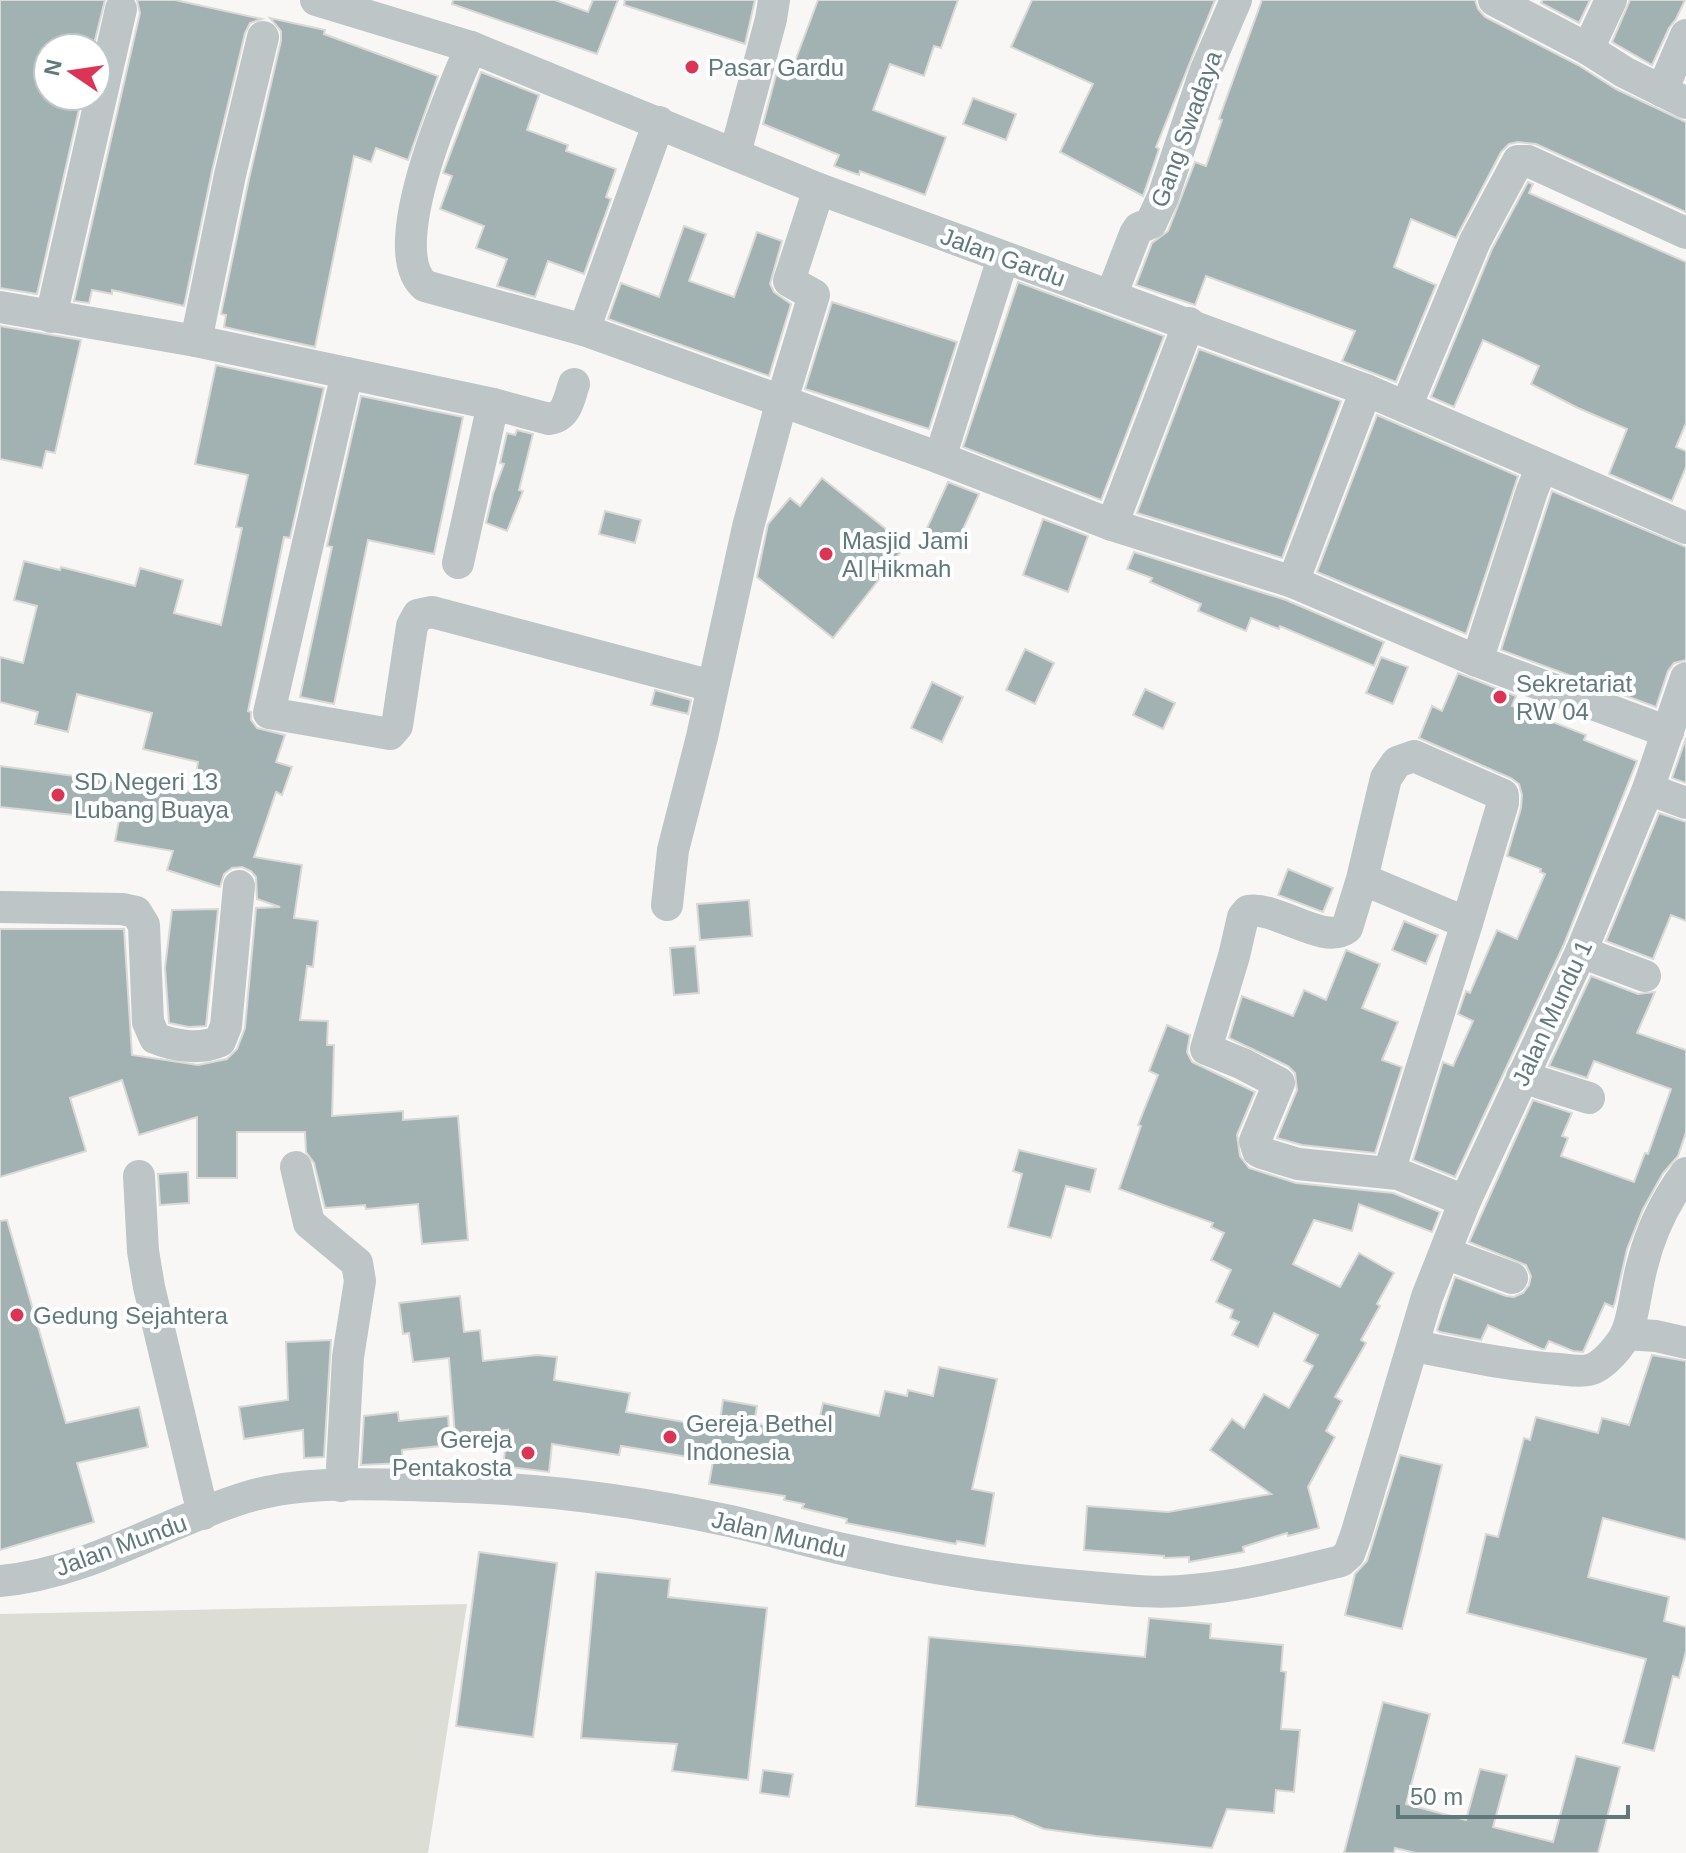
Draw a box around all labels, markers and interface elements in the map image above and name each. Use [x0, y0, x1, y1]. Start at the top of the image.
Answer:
north arrow [32, 32, 112, 112]
street label: Gang Swadaya [1145, 47, 1227, 211]
place label: Pasar Gardu [708, 54, 844, 81]
text: N [39, 57, 67, 78]
marker: Pasar Gardu [683, 58, 701, 76]
street label: Jalan Gardu [937, 222, 1069, 292]
place label: Masjid Jami Al Hikmah [842, 527, 969, 582]
marker: Masjid Jami Al Hikmah [817, 545, 835, 563]
place label: Sekretariat RW 04 [1516, 670, 1632, 725]
marker: Sekretariat RW 04 [1491, 688, 1509, 706]
place label: SD Negeri 13 Lubang Buaya [74, 768, 229, 823]
marker: SD Negeri 13 Lubang Buaya [49, 786, 67, 804]
street label: Jalan Mundu 1 [1506, 936, 1598, 1090]
place label: Gedung Sejahtera [33, 1302, 228, 1329]
marker: Gedung Sejahtera [8, 1306, 26, 1324]
place label: Gereja Bethel Indonesia [686, 1410, 833, 1465]
place label: Gereja Pentakosta [392, 1426, 513, 1481]
marker: Gereja Bethel Indonesia [661, 1428, 679, 1446]
marker: Gereja Pentakosta [519, 1444, 537, 1462]
street label: Jalan Mundu [709, 1505, 849, 1563]
street label: Jalan Mundu [52, 1509, 190, 1581]
scale bar [1398, 1769, 1628, 1819]
text: 50 m [1410, 1783, 1463, 1810]

